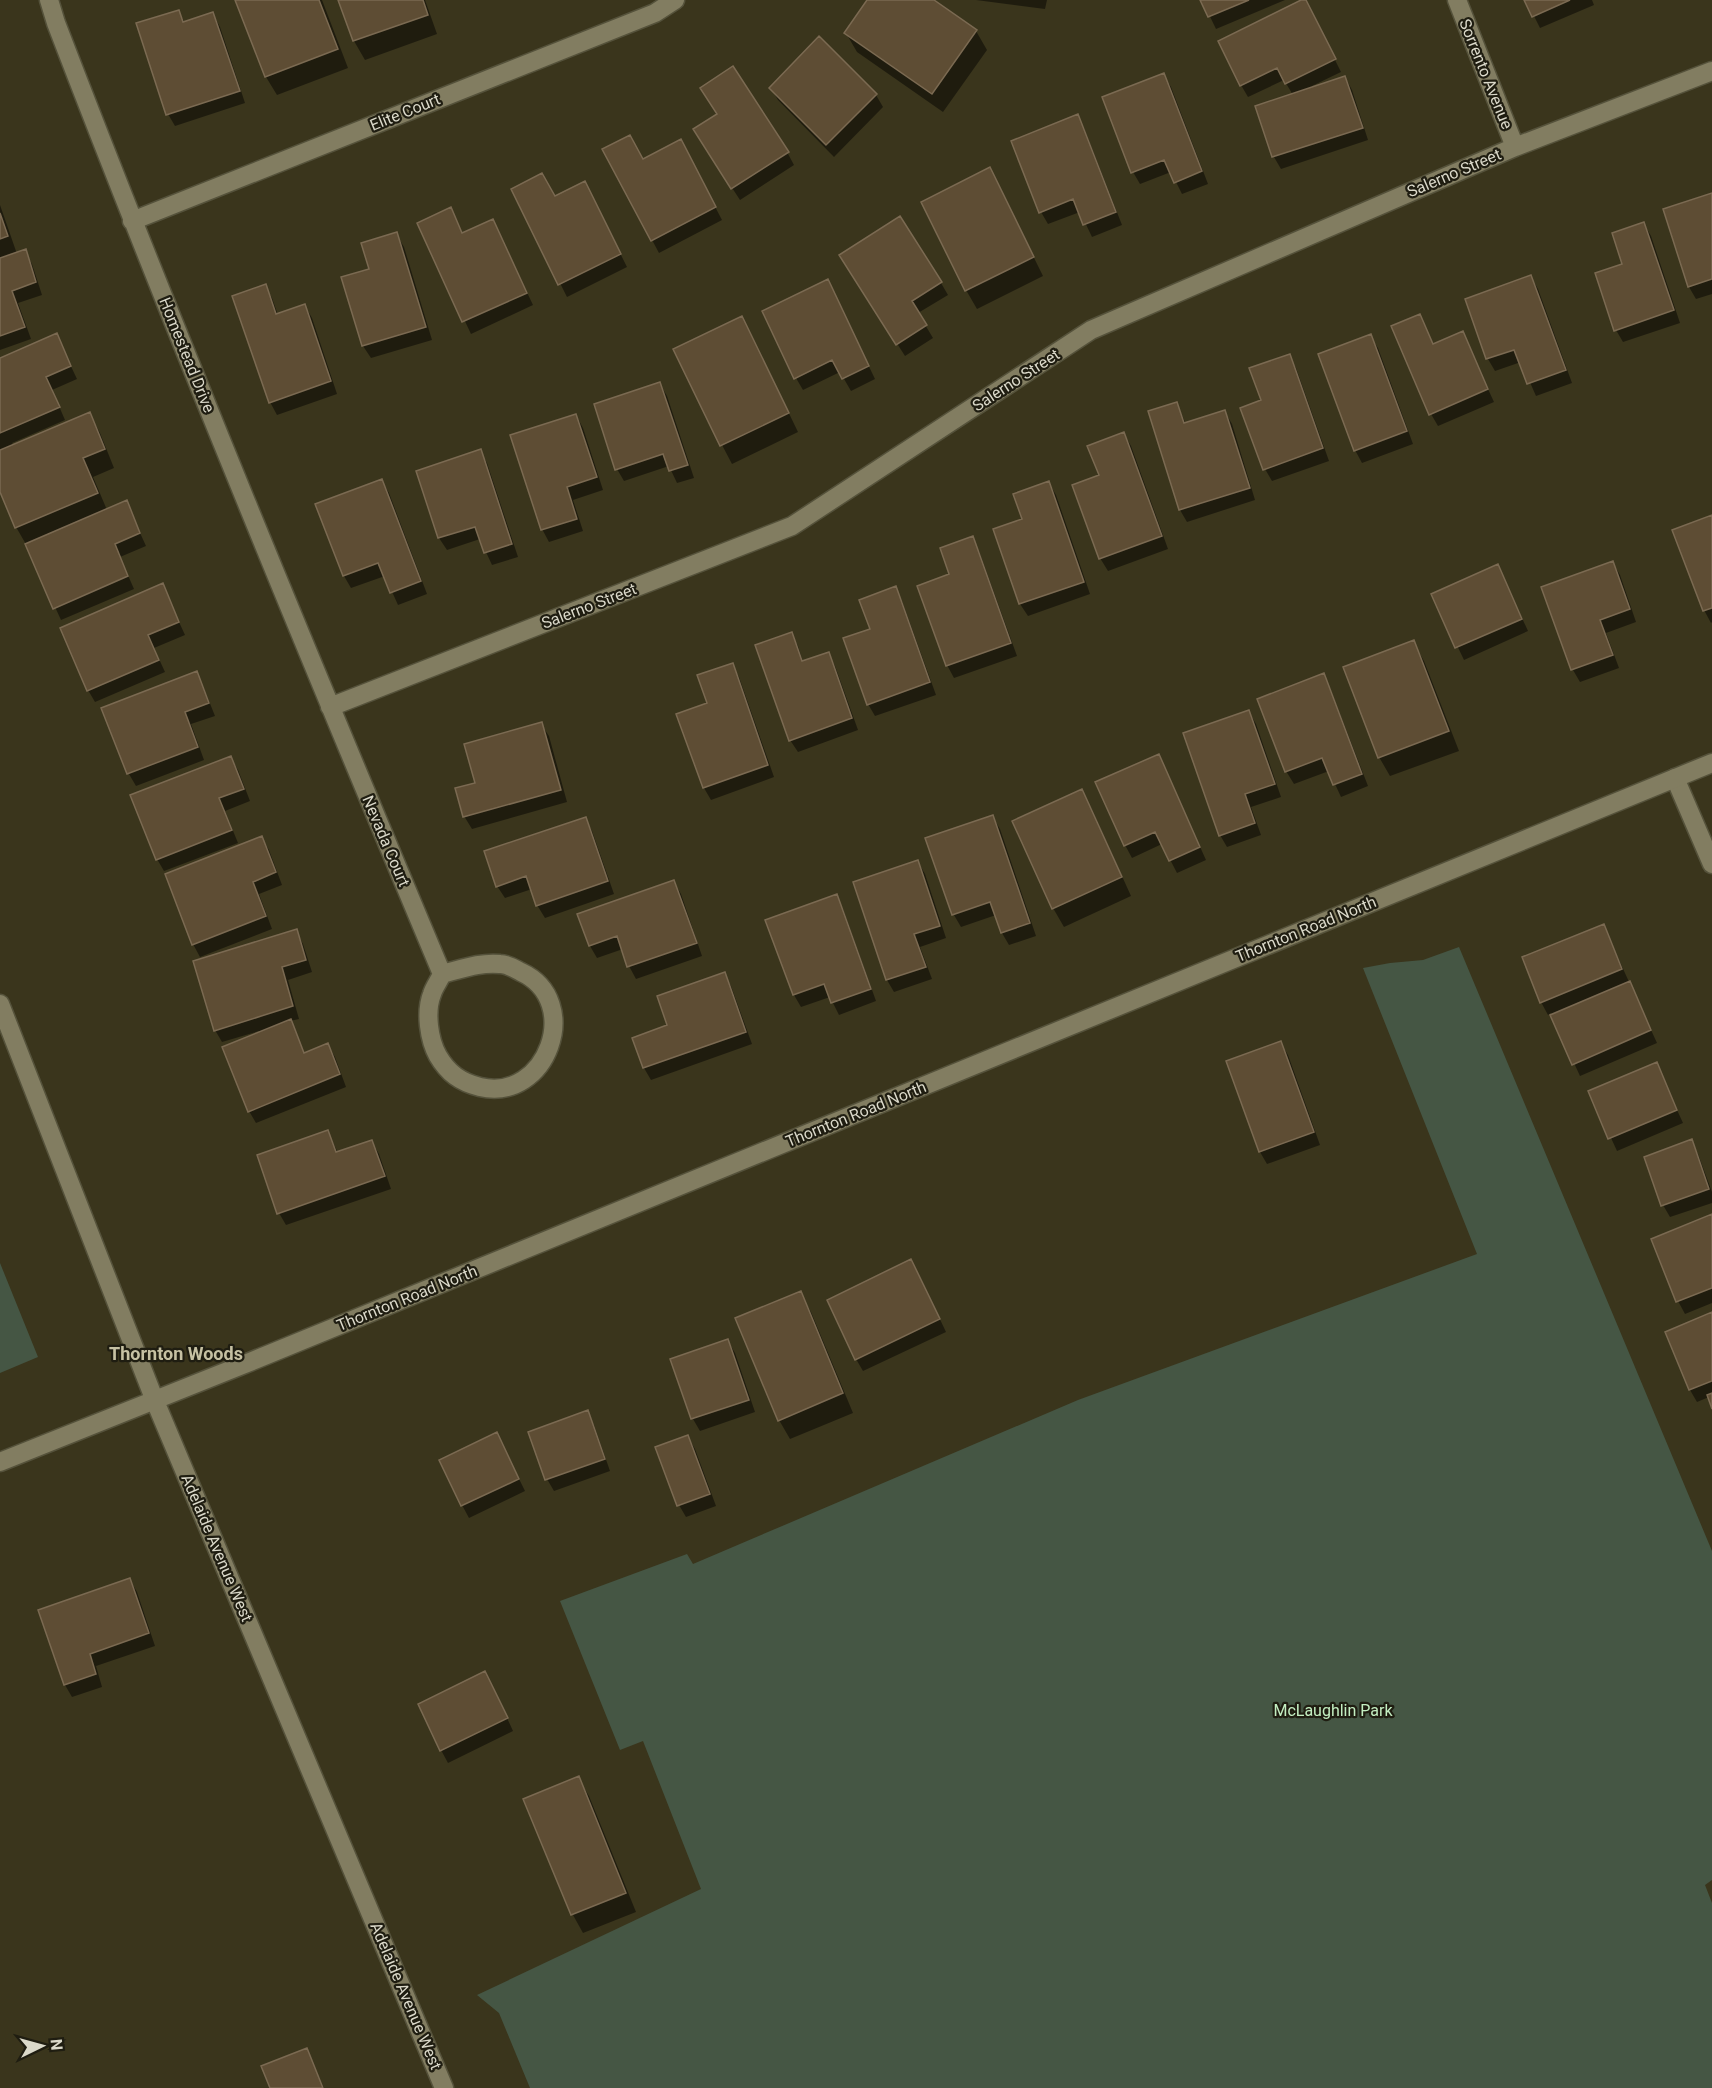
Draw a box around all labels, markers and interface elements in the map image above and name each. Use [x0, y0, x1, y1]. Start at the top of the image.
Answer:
street label: Sorrento Avenue [1455, 16, 1517, 132]
street label: Elite Court [367, 89, 443, 135]
street label: Salerno Street [1404, 145, 1504, 201]
street label: Homestead Drive [155, 295, 219, 415]
street label: Salerno Street [969, 345, 1063, 415]
street label: Salerno Street [539, 579, 639, 633]
street label: Nevada Court [358, 793, 414, 889]
street label: Thornton Road North [1233, 892, 1379, 966]
street label: Thornton Road North [783, 1077, 929, 1151]
street label: Thornton Road North [334, 1261, 480, 1335]
district label: Thornton Woods [109, 1343, 243, 1364]
street label: Adelaide Avenue West [177, 1472, 257, 1624]
park label: McLaughlin Park [1273, 1701, 1393, 1720]
street label: Adelaide Avenue West [366, 1920, 446, 2072]
north arrow [12, 2016, 72, 2076]
text: N [46, 2038, 66, 2051]

